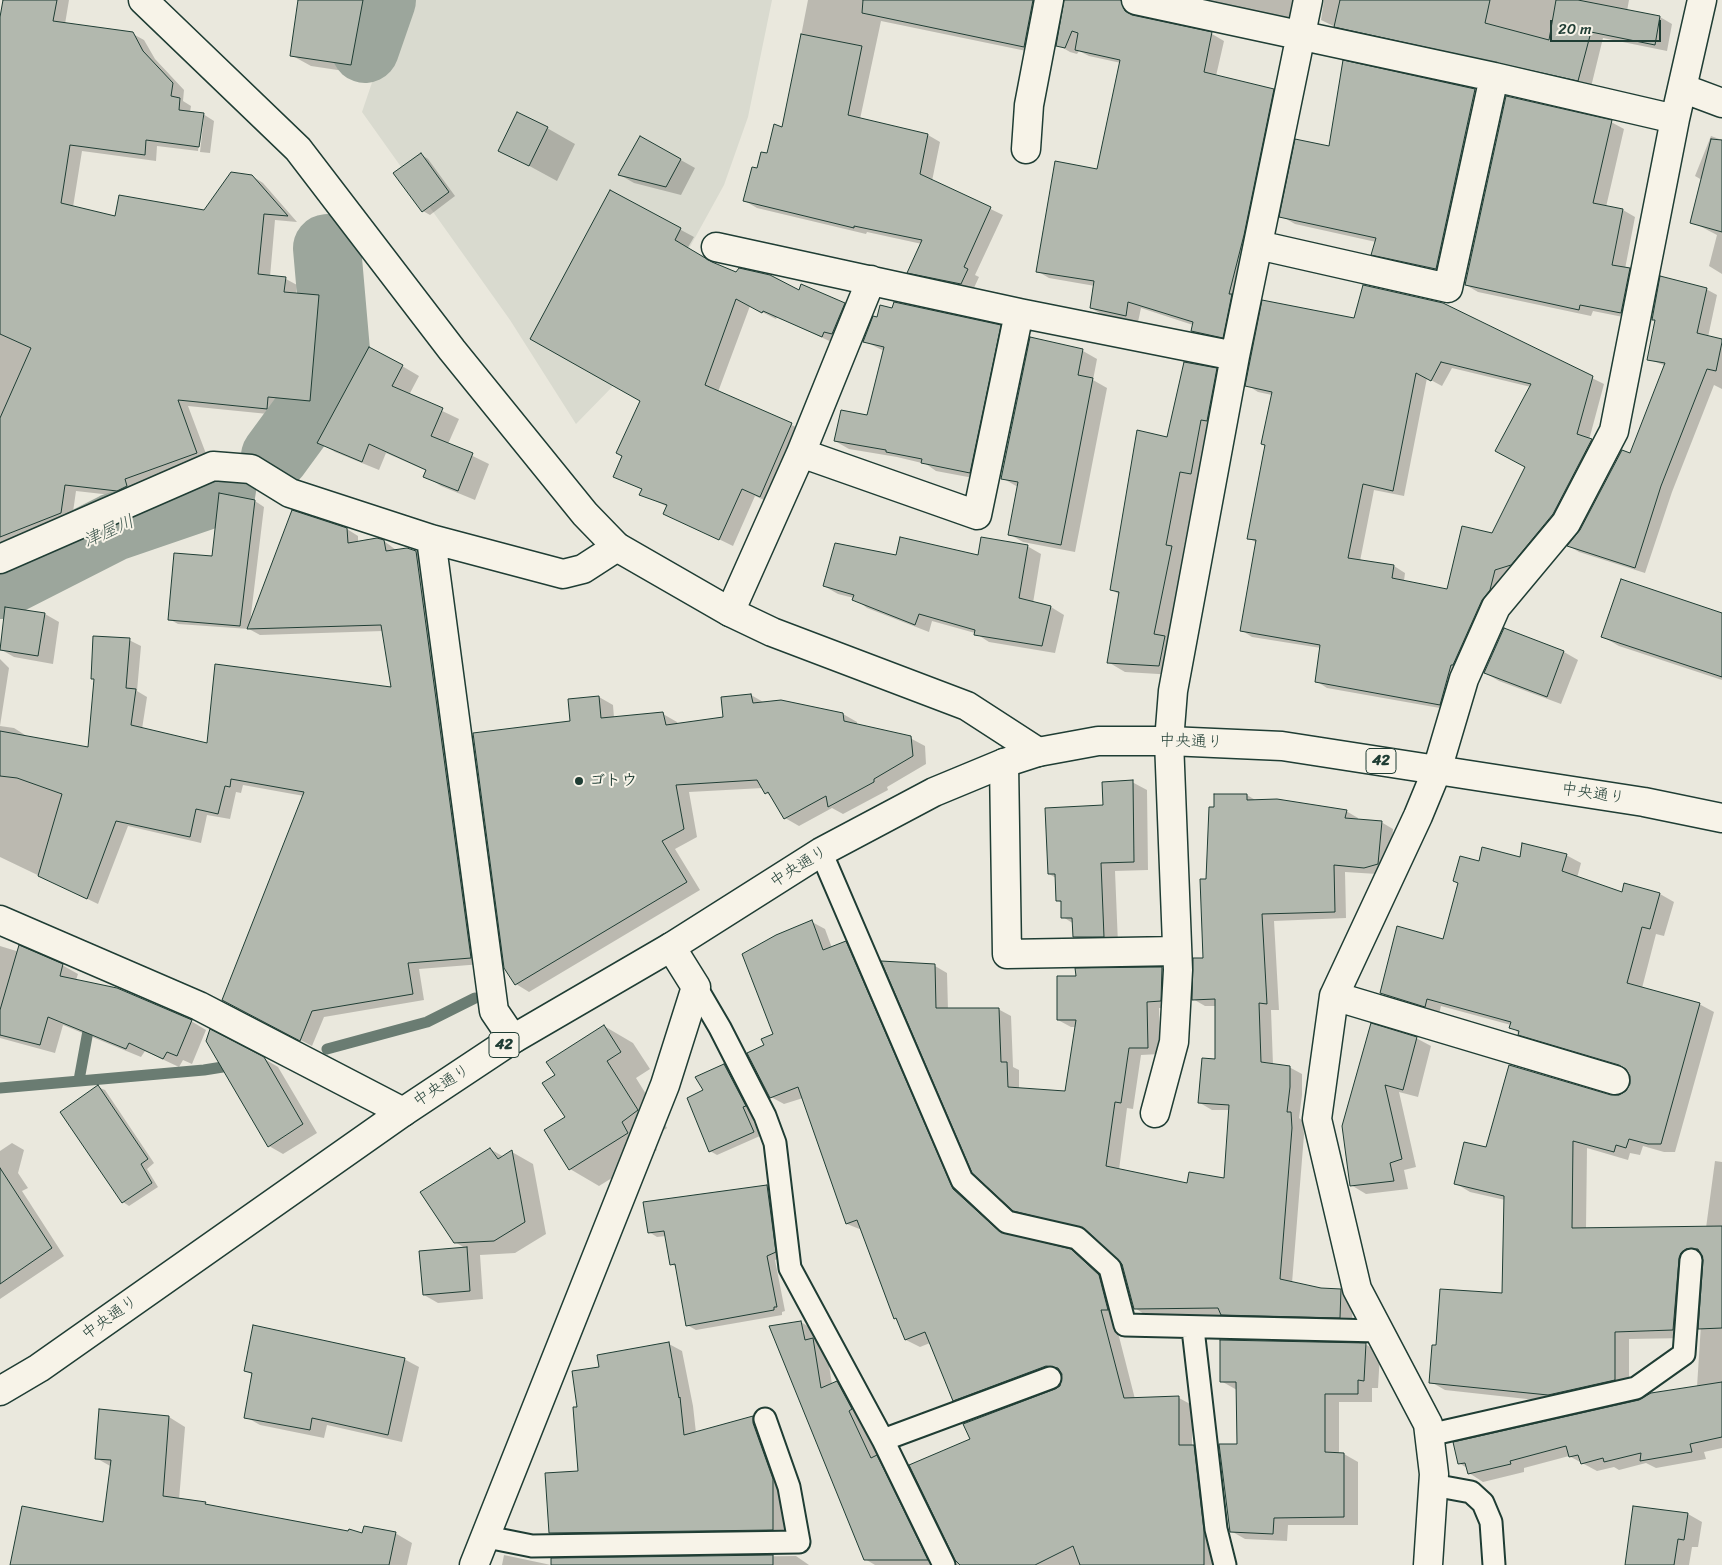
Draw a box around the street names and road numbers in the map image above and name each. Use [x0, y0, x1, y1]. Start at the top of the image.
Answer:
street label: 中央通り [1159, 731, 1223, 753]
road number: 42 [1366, 748, 1396, 774]
street label: 中央通り [1560, 780, 1626, 808]
street label: 中央通り [767, 842, 831, 892]
road number: 42 [489, 1032, 519, 1058]
street label: 中央通り [410, 1061, 474, 1111]
street label: 中央通り [78, 1292, 142, 1344]

